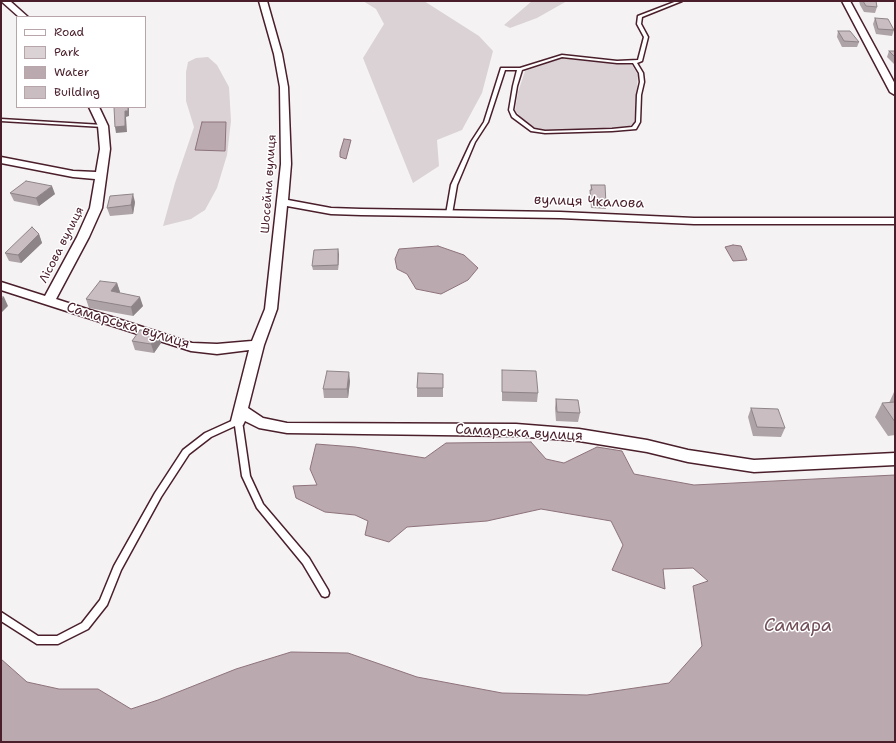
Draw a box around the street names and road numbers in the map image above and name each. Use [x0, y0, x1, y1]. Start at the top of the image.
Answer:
street label: Шосейна вулиця [258, 134, 280, 234]
street label: вулиця Чкалова [534, 192, 644, 212]
street label: Лісова вулиця [37, 204, 87, 286]
street label: Самарська вулиця [64, 299, 192, 353]
street label: Самарська вулиця [455, 421, 583, 445]

